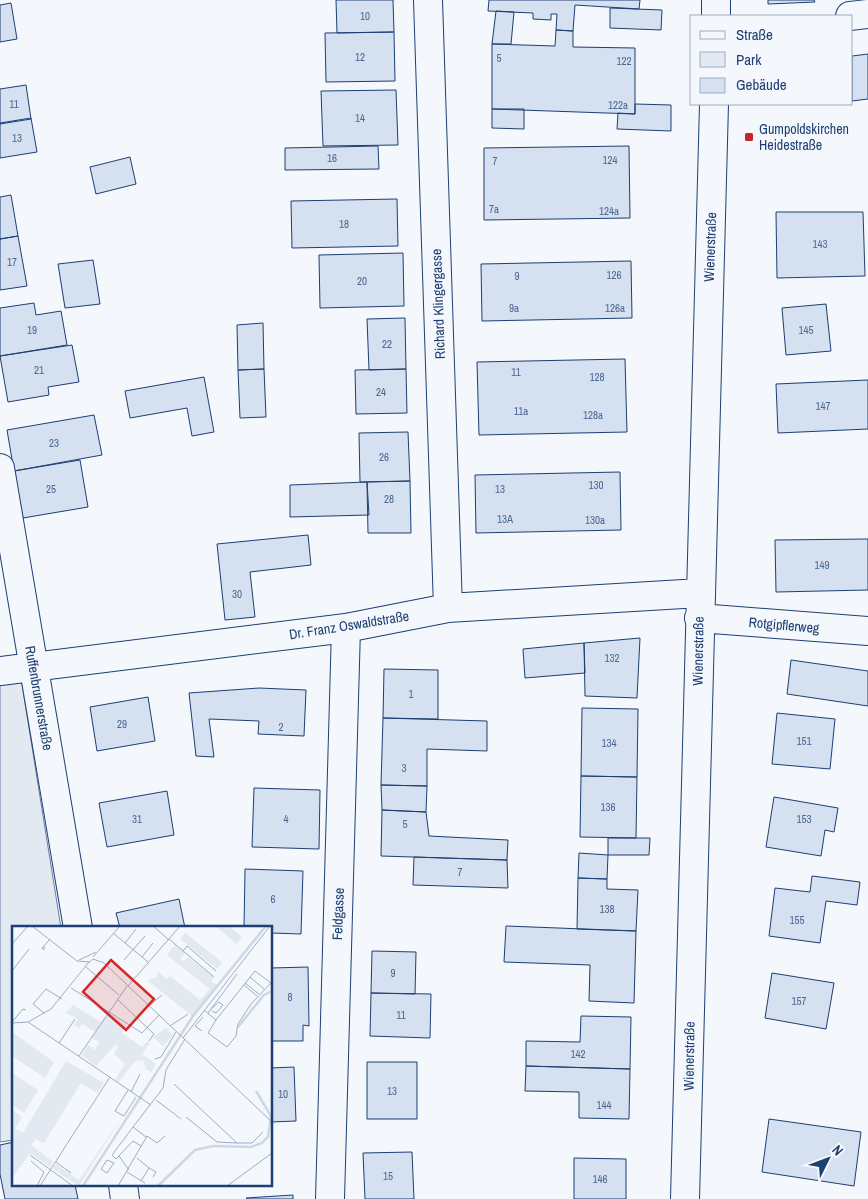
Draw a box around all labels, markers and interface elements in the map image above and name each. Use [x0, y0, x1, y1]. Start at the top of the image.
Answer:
house number: 10 [360, 9, 370, 23]
legend [690, 15, 853, 105]
text: Straße [736, 24, 773, 45]
text: Park [736, 49, 762, 70]
house number: 12 [355, 50, 365, 64]
house number: 5 [496, 51, 502, 65]
house number: 122 [616, 54, 632, 68]
text: Gebäude [736, 74, 787, 95]
house number: 11 [9, 97, 19, 111]
house number: 122a [608, 98, 628, 112]
house number: 14 [355, 111, 365, 125]
place label: Gumpoldskirchen Heidestraße [759, 120, 849, 154]
house number: 13 [12, 131, 22, 145]
marker: Gumpoldskirchen Heidestraße [743, 131, 755, 143]
house number: 16 [327, 151, 337, 165]
house number: 124 [602, 153, 618, 167]
house number: 7 [492, 154, 498, 168]
house number: 7a [489, 202, 499, 216]
house number: 124a [599, 204, 619, 218]
street label: Wienerstraße [700, 212, 720, 282]
house number: 18 [339, 217, 349, 231]
house number: 143 [812, 237, 828, 251]
street label: Richard Klingergasse [427, 249, 449, 359]
house number: 17 [7, 255, 17, 269]
house number: 126 [606, 268, 622, 282]
house number: 9 [514, 269, 520, 283]
house number: 20 [357, 274, 367, 288]
house number: 9a [509, 301, 519, 315]
house number: 126a [605, 301, 625, 315]
house number: 19 [27, 323, 37, 337]
house number: 145 [798, 323, 814, 337]
house number: 22 [382, 337, 392, 351]
house number: 21 [34, 363, 44, 377]
house number: 11 [511, 365, 521, 379]
house number: 128 [589, 370, 605, 384]
house number: 24 [376, 385, 386, 399]
house number: 147 [815, 399, 831, 413]
house number: 11a [514, 404, 528, 418]
house number: 128a [583, 408, 603, 422]
house number: 23 [49, 436, 59, 450]
house number: 26 [379, 450, 389, 464]
house number: 130 [588, 478, 604, 492]
house number: 25 [46, 482, 56, 496]
house number: 13 [495, 482, 505, 496]
house number: 28 [384, 492, 394, 506]
house number: 13A [497, 512, 514, 526]
house number: 130a [585, 513, 605, 527]
house number: 149 [814, 558, 830, 572]
house number: 30 [232, 587, 242, 601]
street label: Dr. Franz Oswaldstraße [288, 607, 410, 643]
street label: Rotgipflerweg [748, 613, 821, 637]
street label: Wienerstraße [688, 616, 708, 686]
street label: Ruffenbrunnerstraße [21, 644, 57, 752]
house number: 132 [604, 651, 620, 665]
house number: 1 [408, 687, 414, 701]
house number: 29 [117, 717, 127, 731]
house number: 2 [278, 720, 284, 734]
house number: 151 [796, 734, 812, 748]
house number: 134 [601, 736, 617, 750]
house number: 3 [401, 761, 407, 775]
house number: 136 [600, 800, 616, 814]
house number: 31 [132, 812, 142, 826]
house number: 4 [283, 812, 289, 826]
house number: 153 [796, 812, 812, 826]
house number: 5 [402, 817, 408, 831]
house number: 7 [457, 865, 463, 879]
street label: Feldgasse [328, 887, 348, 941]
house number: 6 [270, 892, 276, 906]
house number: 138 [599, 902, 615, 916]
house number: 155 [789, 913, 805, 927]
inset map [12, 926, 272, 1186]
house number: 9 [390, 966, 396, 980]
house number: 8 [287, 990, 293, 1004]
house number: 157 [791, 994, 807, 1008]
house number: 11 [396, 1008, 406, 1022]
street label: Wienerstraße [679, 1021, 699, 1091]
house number: 142 [570, 1047, 586, 1061]
house number: 13 [387, 1084, 397, 1098]
house number: 10 [278, 1087, 288, 1101]
house number: 144 [596, 1098, 612, 1112]
north arrow [803, 1134, 853, 1184]
text: N [828, 1141, 847, 1159]
house number: 15 [383, 1169, 393, 1183]
house number: 146 [592, 1172, 608, 1186]

